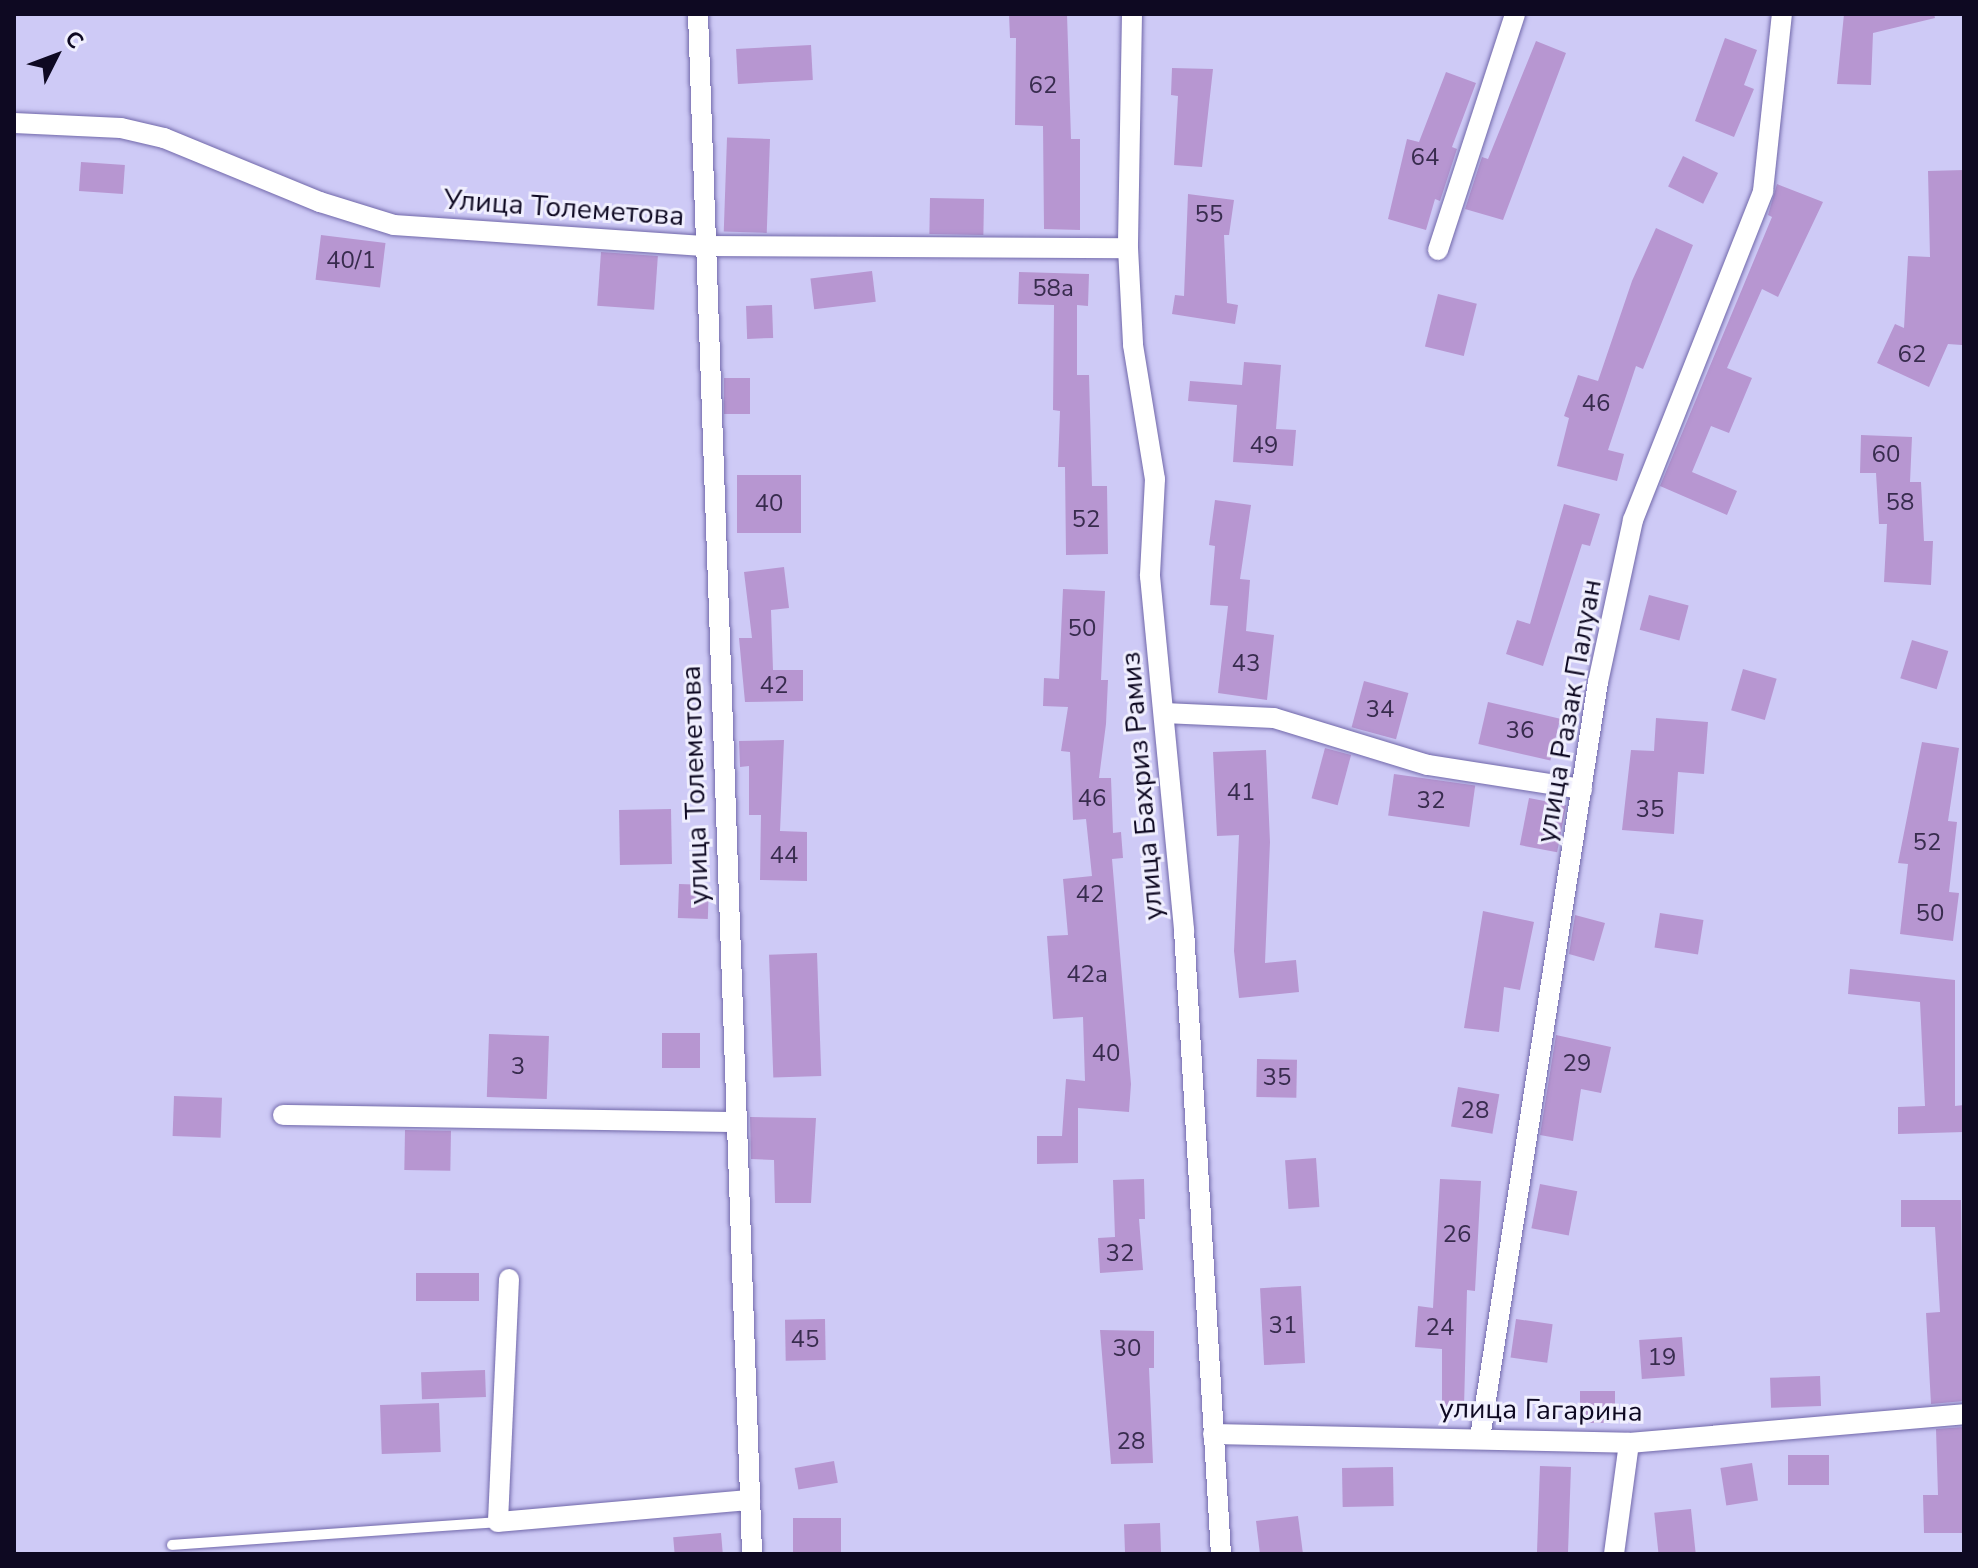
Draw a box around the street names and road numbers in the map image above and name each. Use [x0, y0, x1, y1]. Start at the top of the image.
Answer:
street label: Улица Толеметова [443, 183, 685, 233]
street label: улица Разак Палуан [1529, 577, 1609, 845]
street label: улица Бахриз Рамиз [1114, 650, 1170, 922]
street label: улица Толеметова [674, 665, 716, 905]
street label: улица Гагарина [1439, 1391, 1643, 1429]

